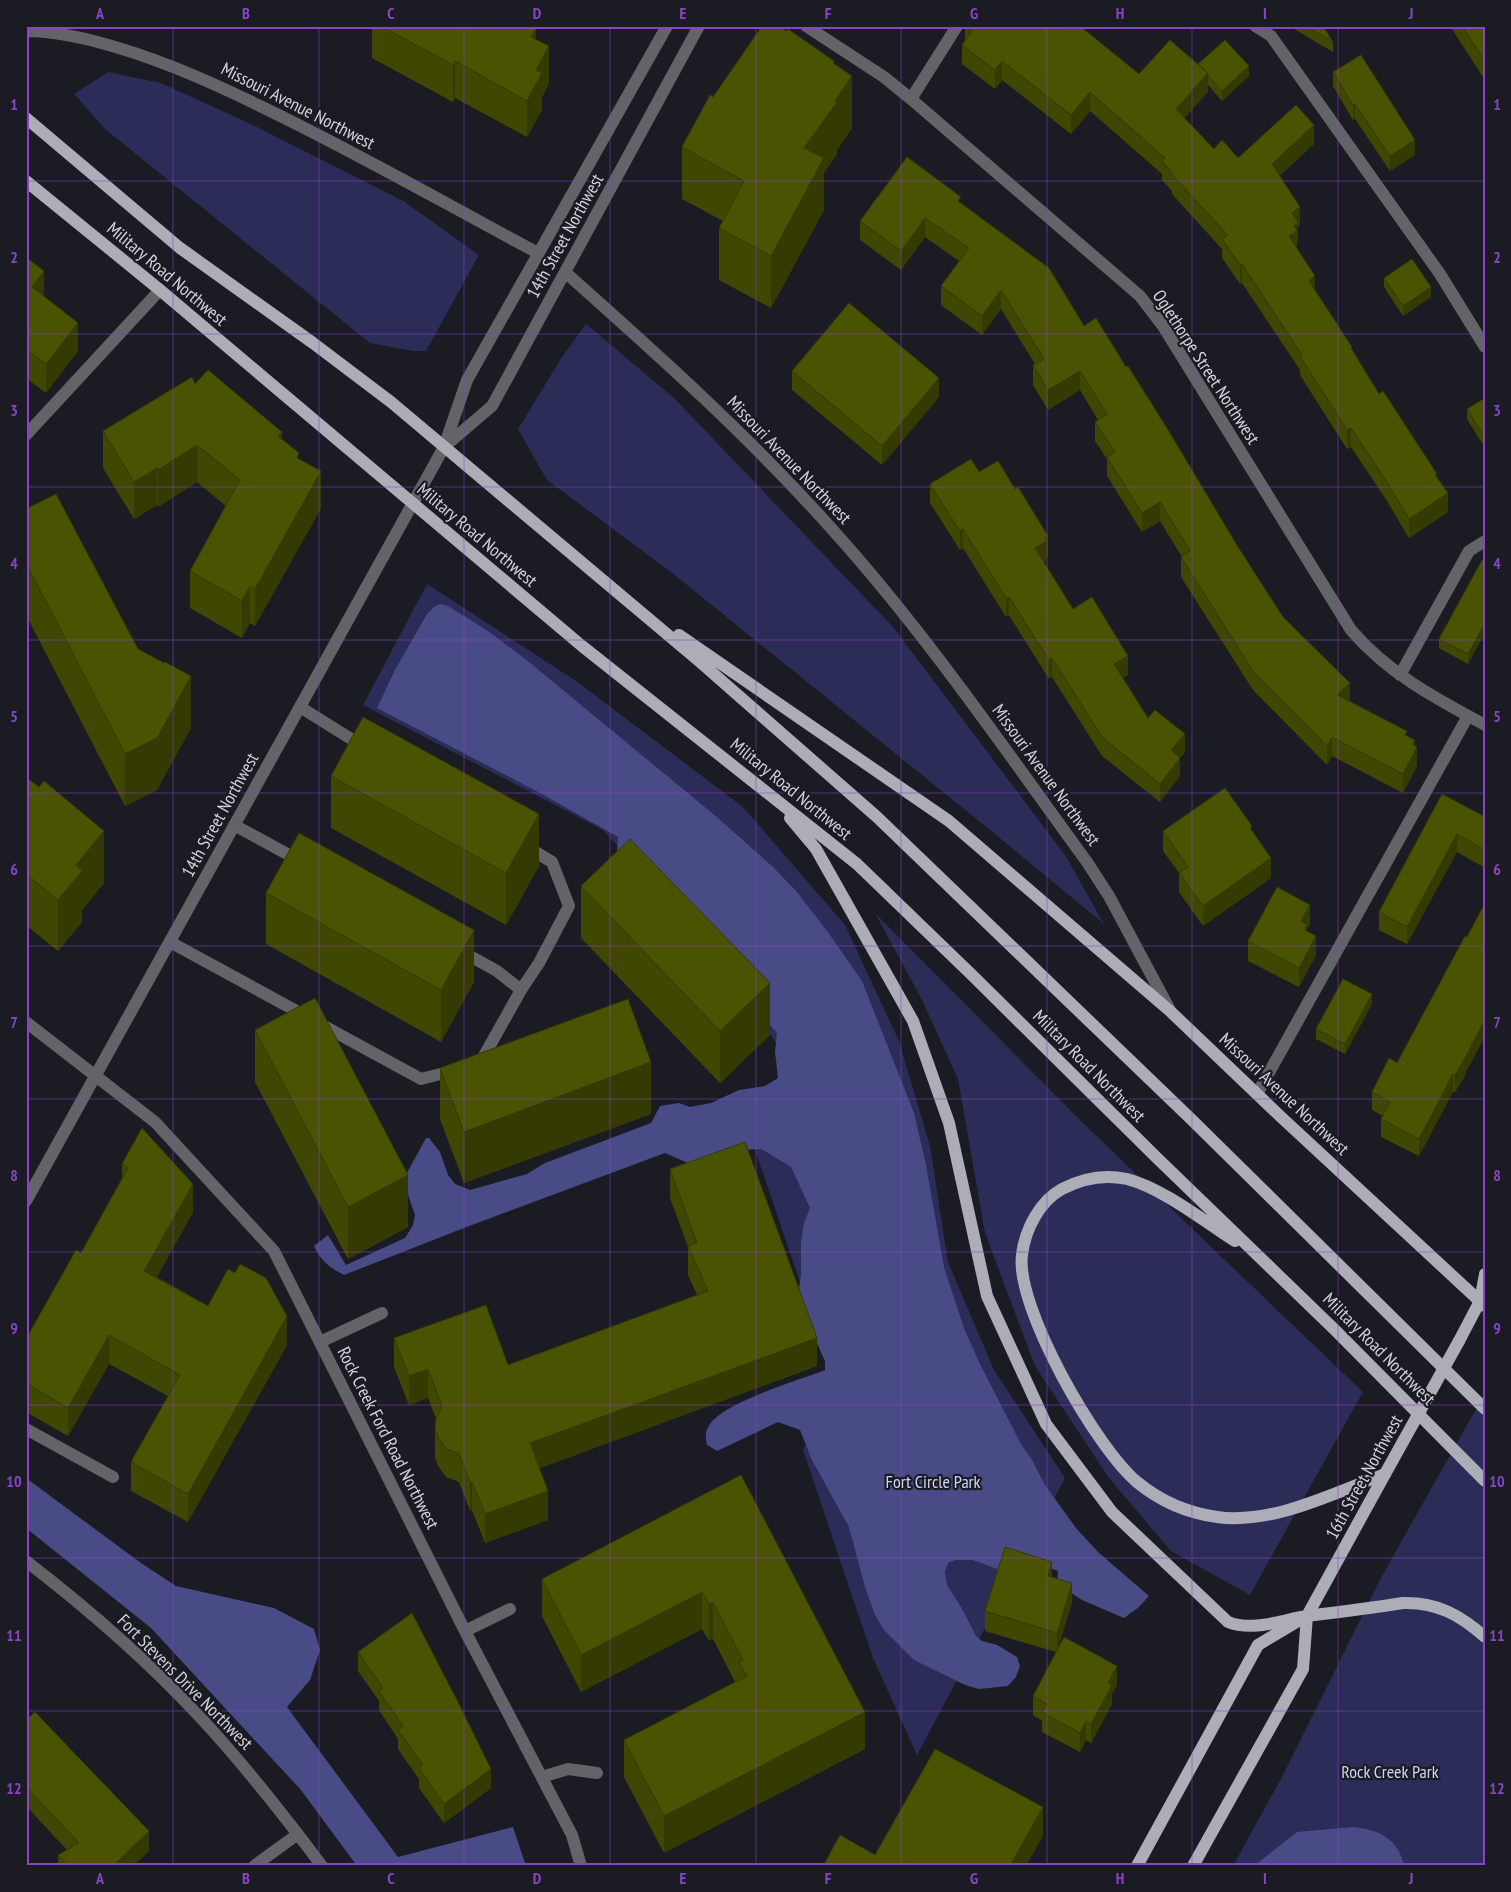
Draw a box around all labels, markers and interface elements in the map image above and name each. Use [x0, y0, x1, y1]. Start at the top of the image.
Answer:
text: A [95, 3, 105, 23]
text: B [242, 3, 250, 23]
text: C [387, 3, 395, 23]
text: D [533, 3, 542, 23]
text: E [680, 3, 687, 23]
text: F [825, 3, 832, 23]
text: G [970, 3, 978, 23]
text: H [1116, 3, 1124, 23]
text: I [1263, 3, 1267, 23]
text: J [1408, 3, 1413, 23]
street label: Missouri Avenue Northwest [218, 57, 379, 154]
text: 1 [10, 94, 18, 114]
text: 1 [1493, 94, 1501, 114]
street label: 14th Street Northwest [521, 170, 608, 302]
street label: Military Road Northwest [103, 217, 232, 331]
text: 2 [10, 247, 18, 267]
text: 2 [1493, 247, 1501, 267]
street label: Oglethorpe Street Northwest [1148, 285, 1265, 448]
street label: Missouri Avenue Northwest [722, 391, 856, 529]
text: 3 [10, 400, 18, 420]
text: 3 [1493, 400, 1501, 420]
street label: Military Road Northwest [413, 478, 542, 592]
text: 4 [10, 553, 18, 573]
text: 4 [1493, 553, 1501, 573]
street label: Missouri Avenue Northwest [987, 699, 1105, 850]
text: 5 [10, 706, 18, 726]
text: 5 [1493, 706, 1501, 726]
street label: Military Road Northwest [726, 733, 857, 845]
street label: 14th Street Northwest [176, 749, 263, 881]
text: 6 [10, 859, 18, 879]
text: 6 [1493, 859, 1501, 879]
street label: Military Road Northwest [1028, 1005, 1150, 1127]
text: 7 [10, 1012, 18, 1032]
text: 7 [1493, 1012, 1501, 1032]
street label: Missouri Avenue Northwest [1215, 1028, 1354, 1160]
text: 8 [10, 1165, 18, 1185]
text: 8 [1493, 1165, 1501, 1185]
street label: Military Road Northwest [1318, 1288, 1440, 1410]
text: 9 [10, 1318, 18, 1338]
text: 9 [1493, 1318, 1501, 1338]
street label: Rock Creek Ford Road Northwest [332, 1343, 444, 1533]
street label: 16th Street Northwest [1320, 1411, 1407, 1543]
park label: Fort Circle Park [885, 1470, 981, 1493]
text: 10 [6, 1471, 22, 1491]
text: 10 [1489, 1471, 1505, 1491]
street label: Fort Stevens Drive Northwest [113, 1609, 258, 1754]
text: 11 [6, 1625, 22, 1645]
text: 11 [1489, 1625, 1505, 1645]
park label: Rock Creek Park [1341, 1760, 1439, 1783]
text: 12 [6, 1778, 22, 1798]
text: 12 [1489, 1778, 1505, 1798]
text: A [95, 1868, 105, 1888]
text: B [242, 1868, 250, 1888]
text: C [387, 1868, 395, 1888]
text: D [533, 1868, 542, 1888]
text: E [680, 1868, 687, 1888]
text: F [825, 1868, 832, 1888]
text: G [970, 1868, 978, 1888]
text: H [1116, 1868, 1124, 1888]
text: I [1263, 1868, 1267, 1888]
text: J [1408, 1868, 1413, 1888]

